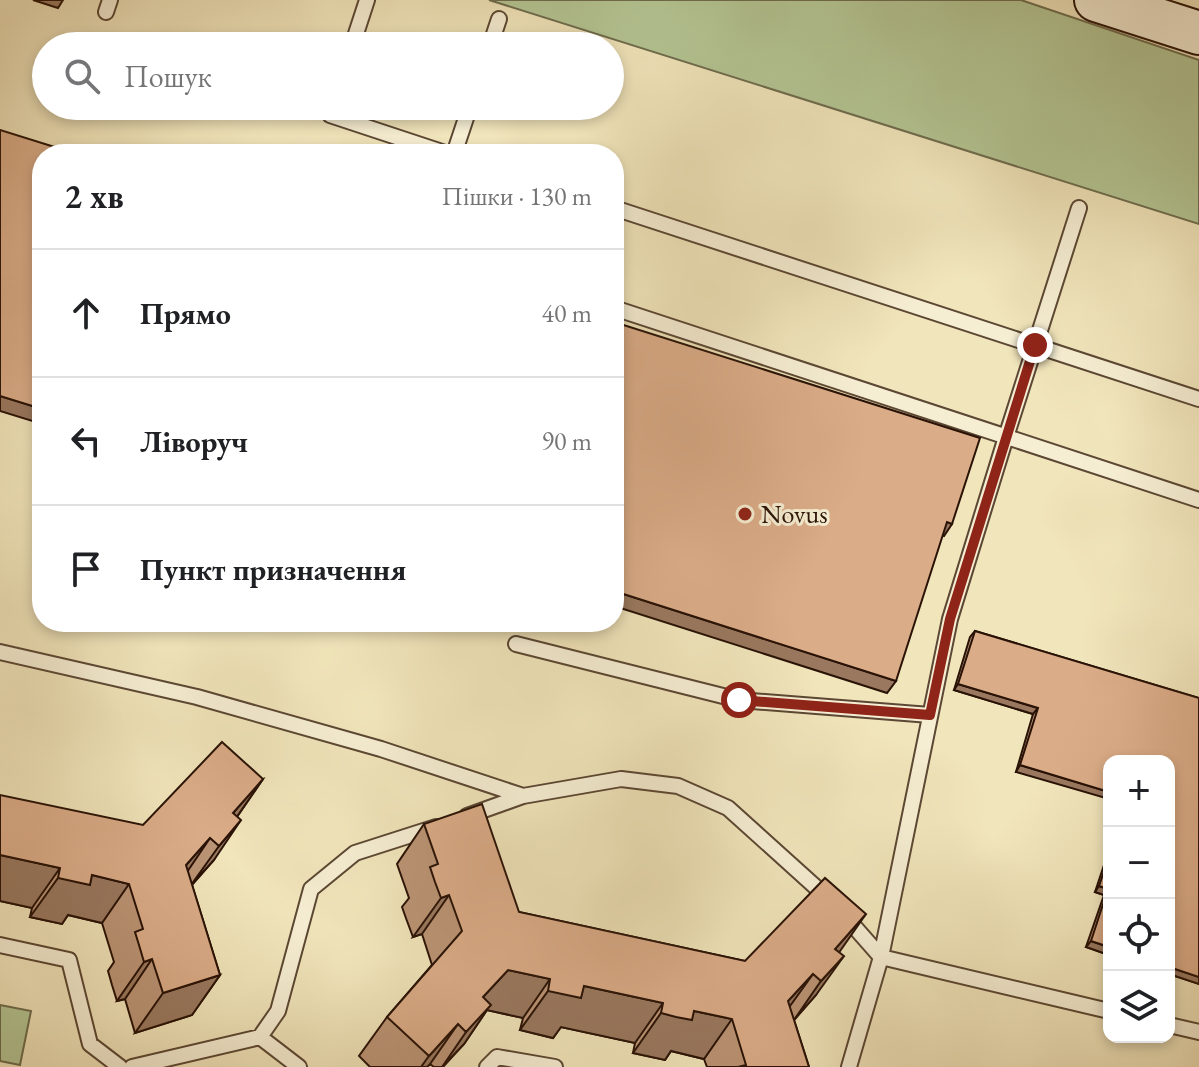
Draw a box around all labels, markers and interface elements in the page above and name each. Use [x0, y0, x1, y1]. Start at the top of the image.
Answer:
search box [32, 32, 624, 120]
icon: search [60, 54, 104, 98]
text: Пошук [124, 57, 212, 96]
text: 2 хв [64, 174, 124, 218]
text: Пішки · 130 m [441, 179, 592, 213]
icon: ahead [64, 291, 108, 335]
text: Прямо [140, 294, 231, 333]
text: 40 m [542, 296, 592, 330]
route end [1017, 327, 1053, 363]
icon: left [64, 419, 108, 463]
text: Ліворуч [140, 422, 248, 461]
text: 90 m [542, 424, 592, 458]
place label: Novus [761, 497, 828, 531]
marker: Novus [736, 505, 754, 523]
icon: arrive [64, 547, 108, 591]
text: Пункт призначення [140, 550, 406, 589]
route start [721, 682, 757, 718]
map controls [1103, 755, 1175, 1043]
button: + [1103, 755, 1175, 827]
button: − [1103, 827, 1175, 899]
button: locate [1103, 899, 1175, 971]
button: layers [1103, 971, 1175, 1043]

